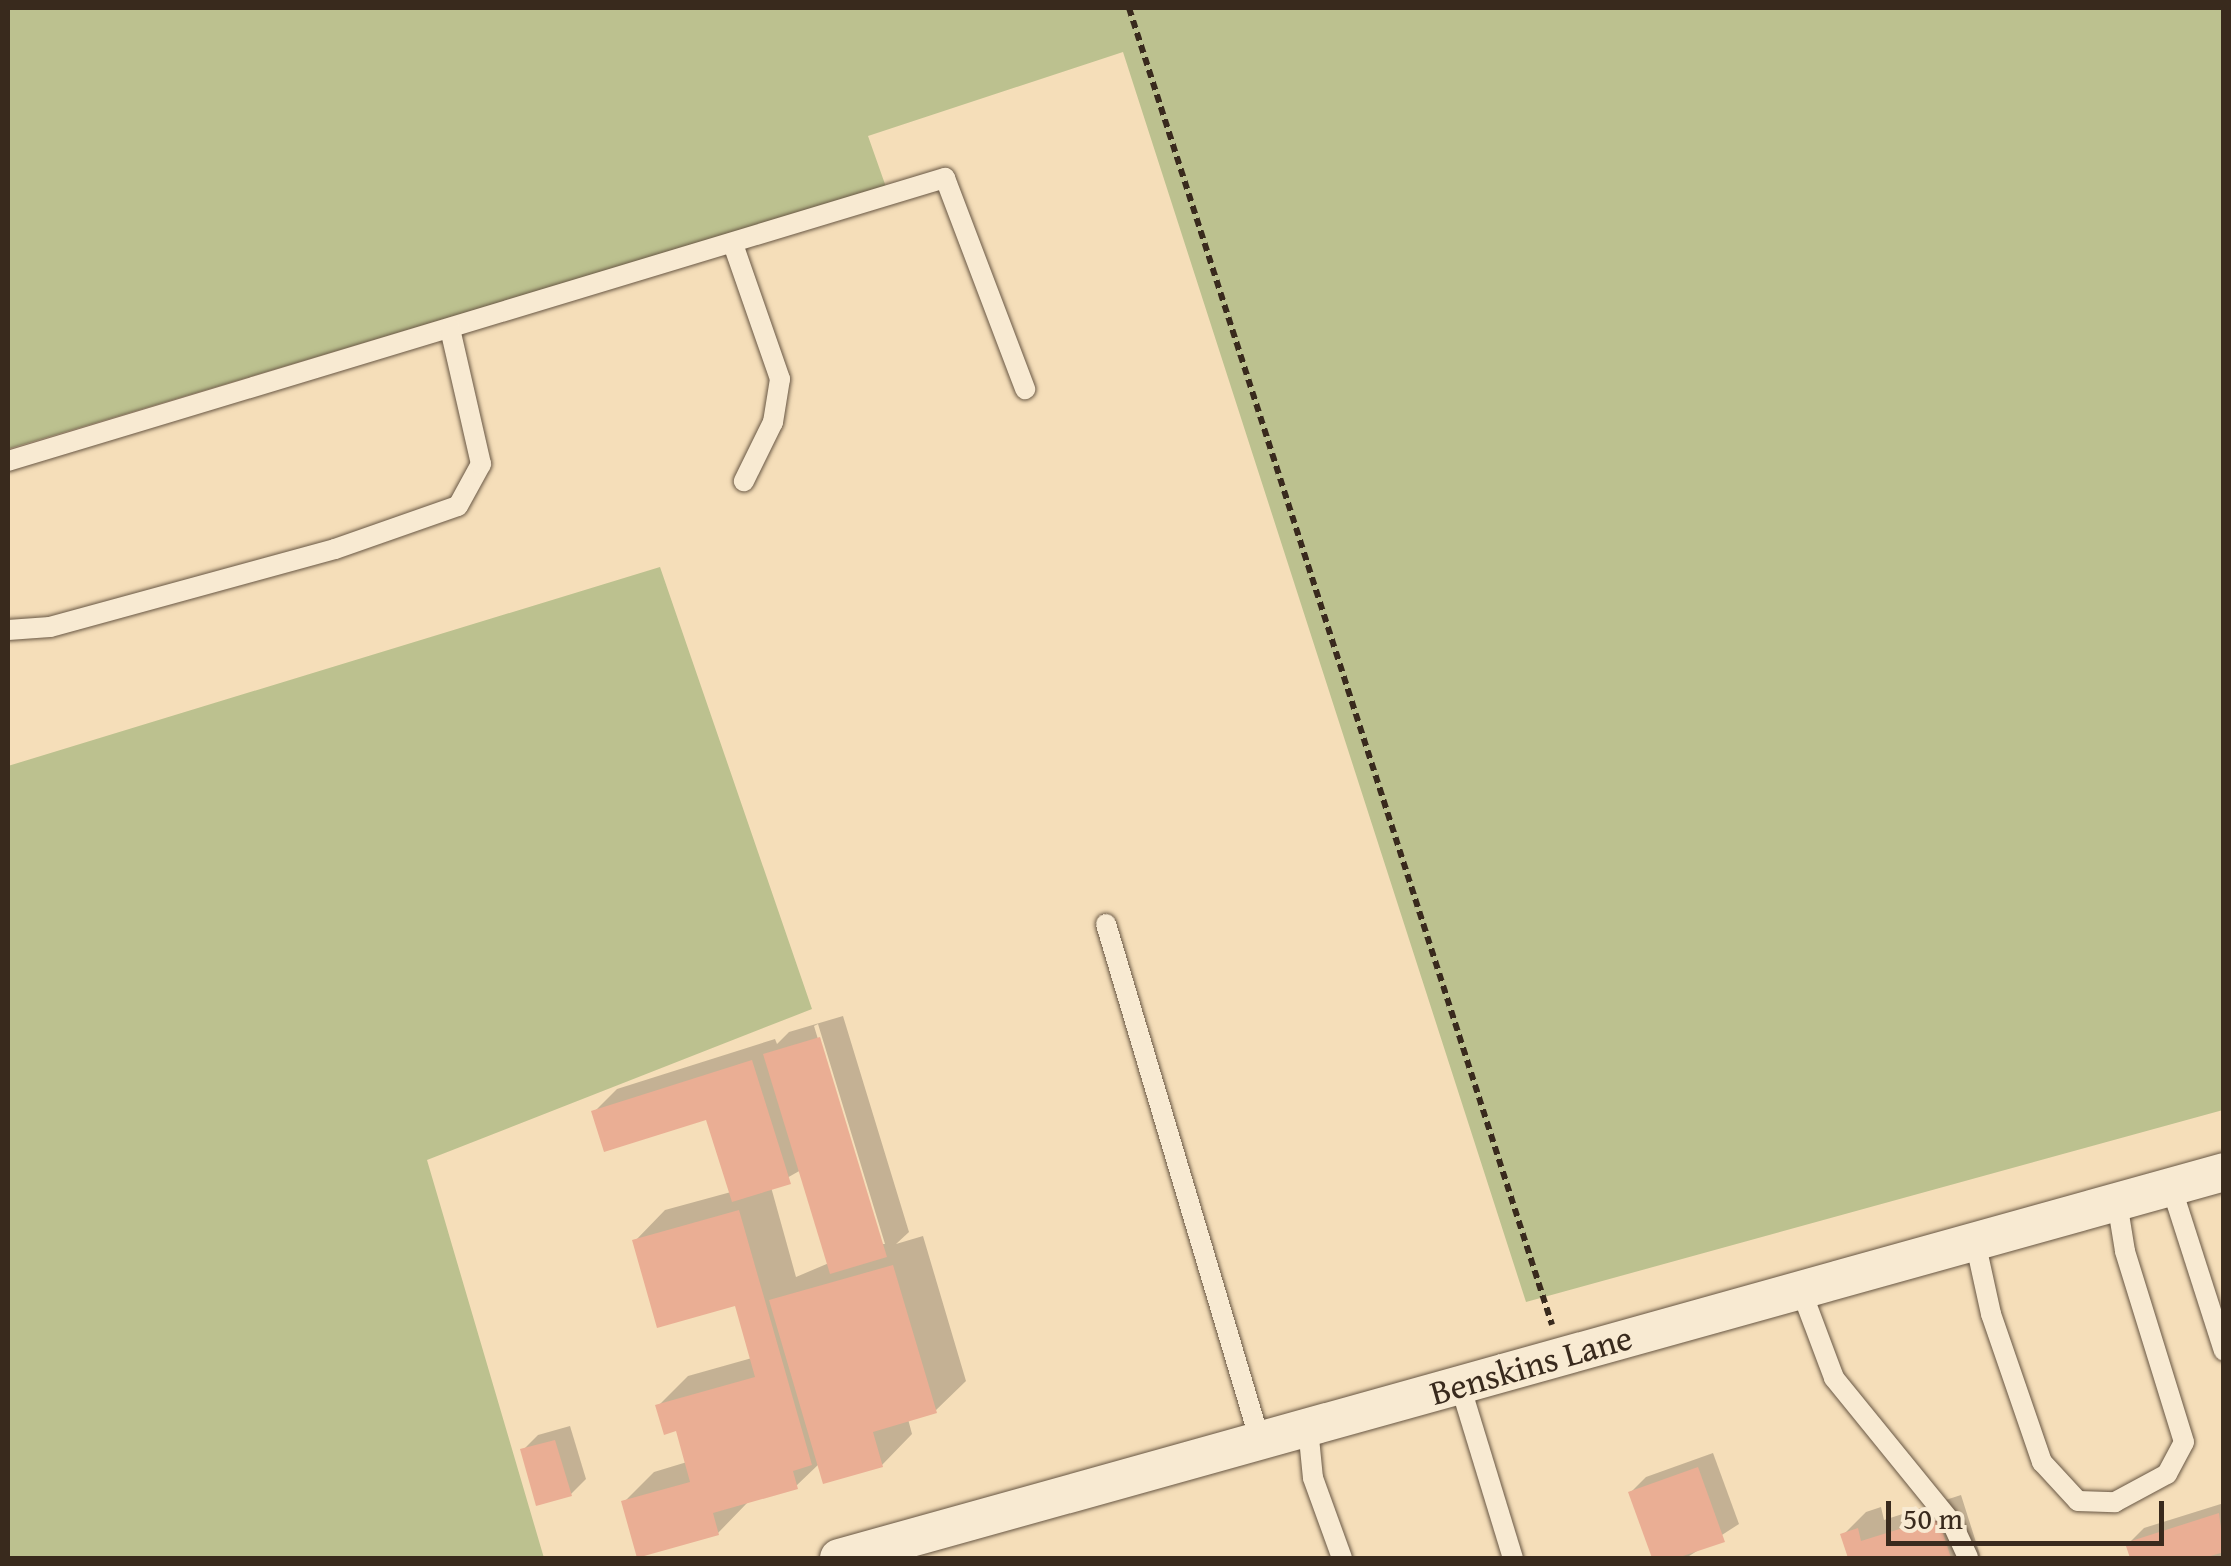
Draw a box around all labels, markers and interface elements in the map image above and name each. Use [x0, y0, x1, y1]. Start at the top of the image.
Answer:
street label: Benskins Lane [1425, 1316, 1637, 1414]
scale bar [1891, 1481, 2168, 1543]
text: 50 m [1903, 1496, 1963, 1540]

